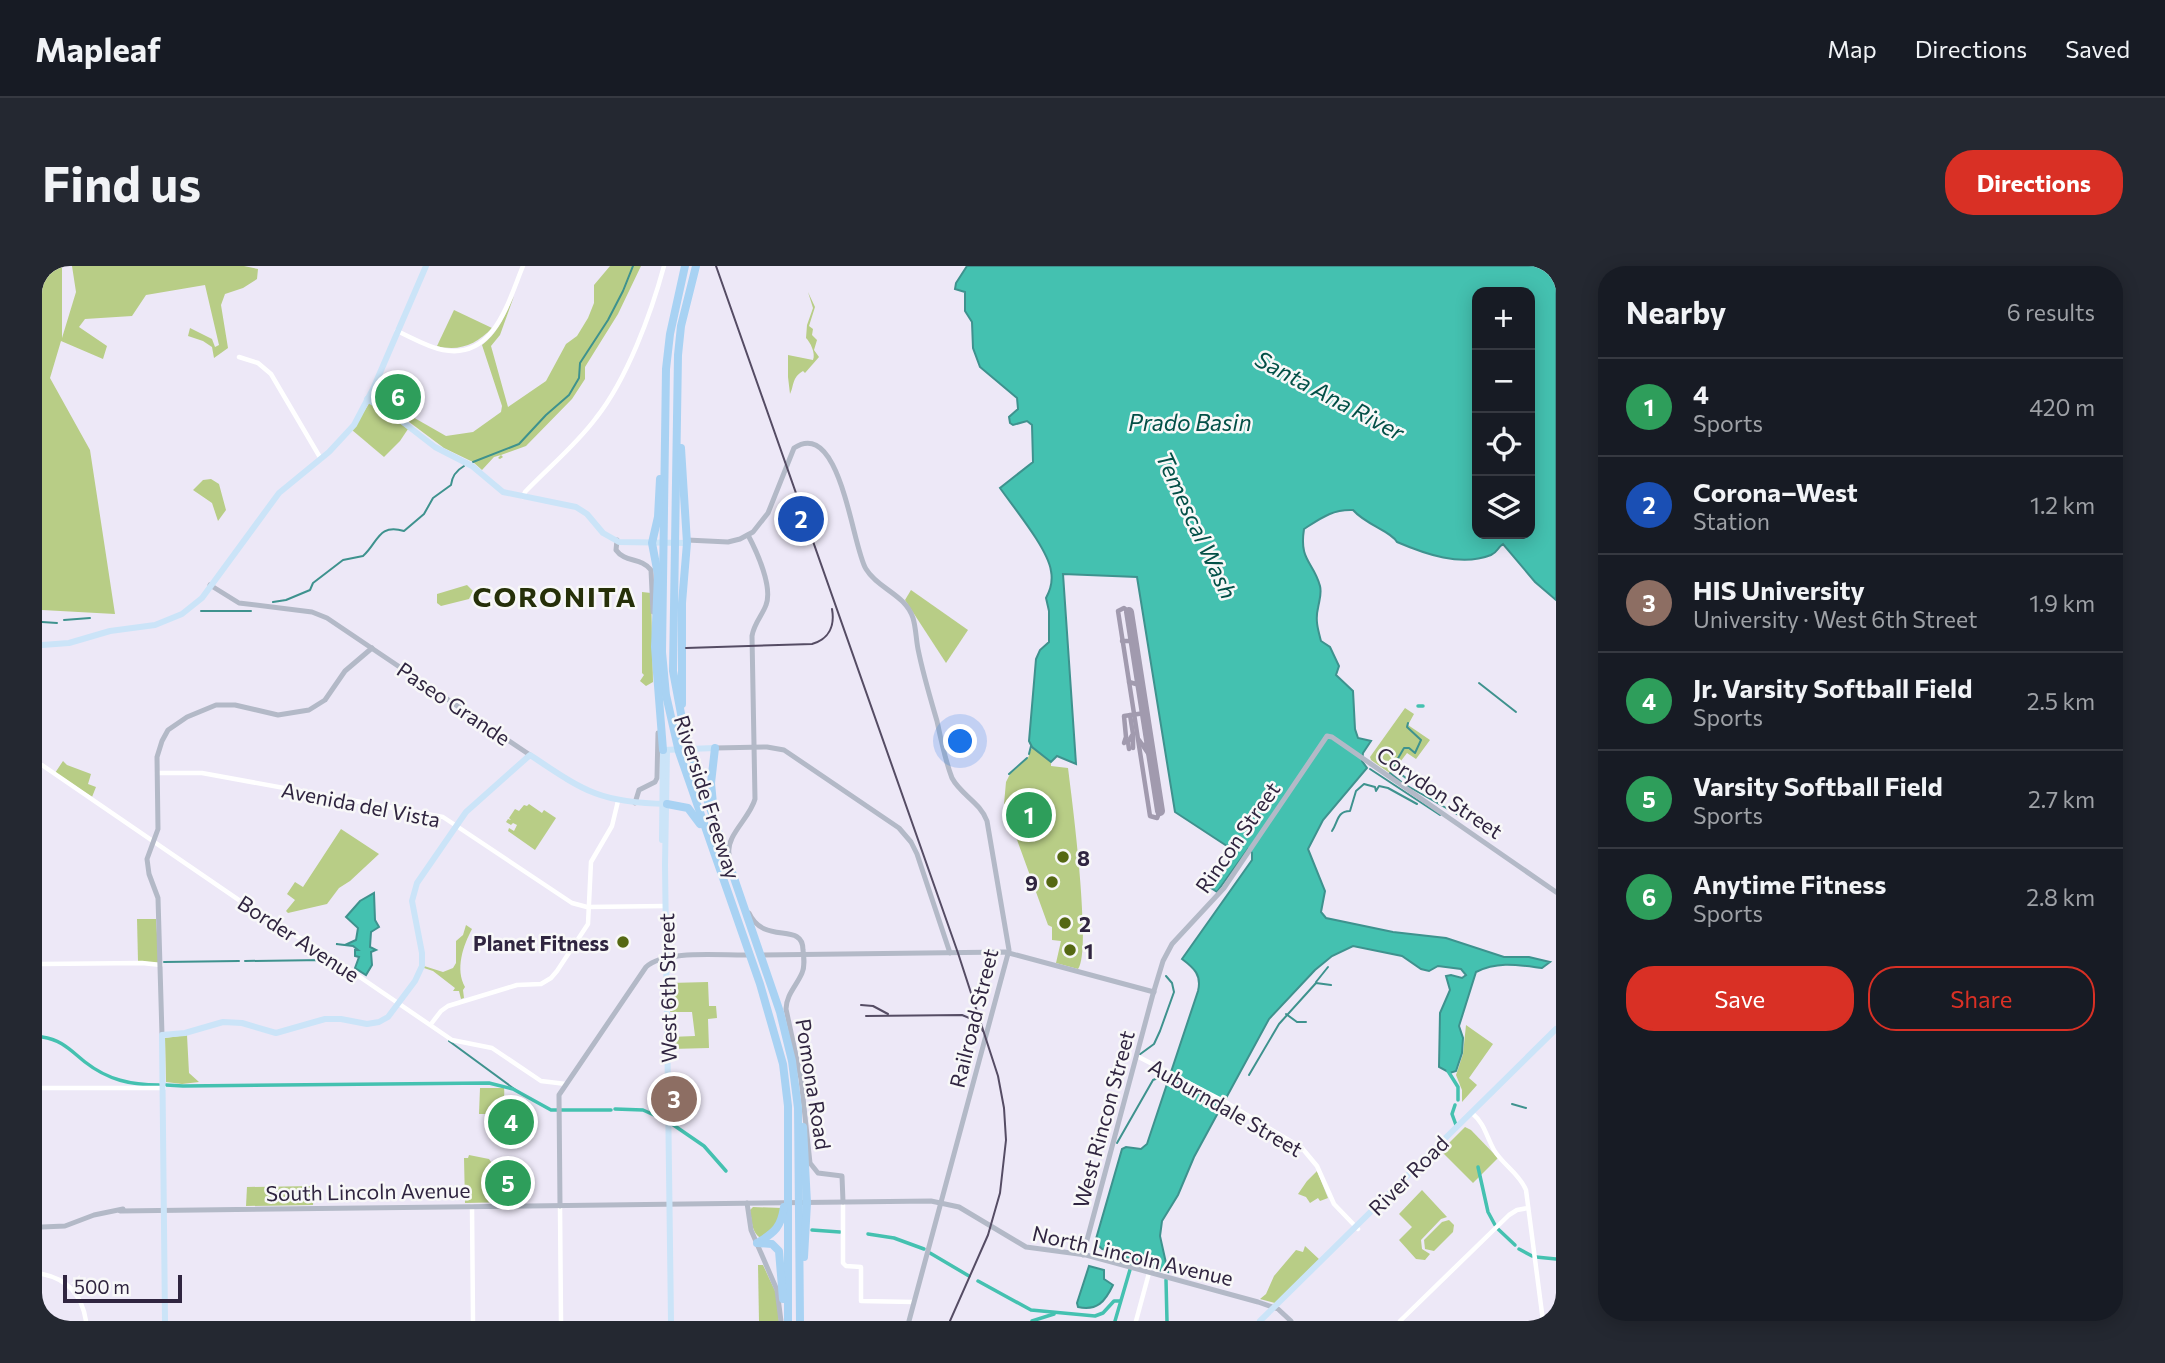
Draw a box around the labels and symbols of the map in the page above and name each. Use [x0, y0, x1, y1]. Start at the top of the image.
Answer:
water label: Santa Ana River [1251, 344, 1410, 446]
pin: 6 [375, 371, 421, 423]
water label: Prado Basin [1128, 408, 1252, 436]
water label: Temescal Wash [1151, 447, 1243, 603]
pin: 2 [778, 493, 824, 545]
district label: CORONITA [472, 579, 638, 613]
street label: Paseo Grande [393, 656, 515, 750]
street label: Riverside Freeway [670, 712, 746, 882]
your location [943, 724, 977, 758]
street label: Corydon Street [1372, 741, 1508, 843]
street label: Avenida del Vista [279, 776, 443, 832]
street label: Rincon Street [1190, 777, 1284, 897]
pin: 1 [1006, 789, 1052, 841]
place label: 8 [1077, 845, 1090, 870]
marker: 8 [1055, 849, 1071, 865]
place label: 9 [1025, 870, 1038, 895]
marker: 9 [1044, 874, 1060, 890]
street label: Border Avenue [234, 889, 364, 987]
place label: 2 [1079, 911, 1091, 936]
street label: West 6th Street [653, 913, 681, 1063]
marker: 2 [1057, 915, 1073, 931]
place label: Planet Fitness [473, 930, 609, 955]
marker: Planet Fitness [615, 934, 631, 950]
place label: 1 [1084, 938, 1094, 963]
marker: 1 [1062, 942, 1078, 958]
street label: Railroad Street [944, 946, 1002, 1090]
street label: Pomona Road [791, 1017, 837, 1151]
street label: West Rincon Street [1067, 1027, 1139, 1211]
street label: Auburndale Street [1145, 1053, 1307, 1161]
pin: 3 [651, 1073, 697, 1125]
pin: 4 [488, 1096, 534, 1148]
street label: River Road [1363, 1130, 1453, 1220]
pin: 5 [485, 1157, 531, 1209]
street label: South Lincoln Avenue [265, 1177, 471, 1205]
street label: North Lincoln Avenue [1030, 1220, 1236, 1290]
scale bar [63, 1272, 182, 1304]

